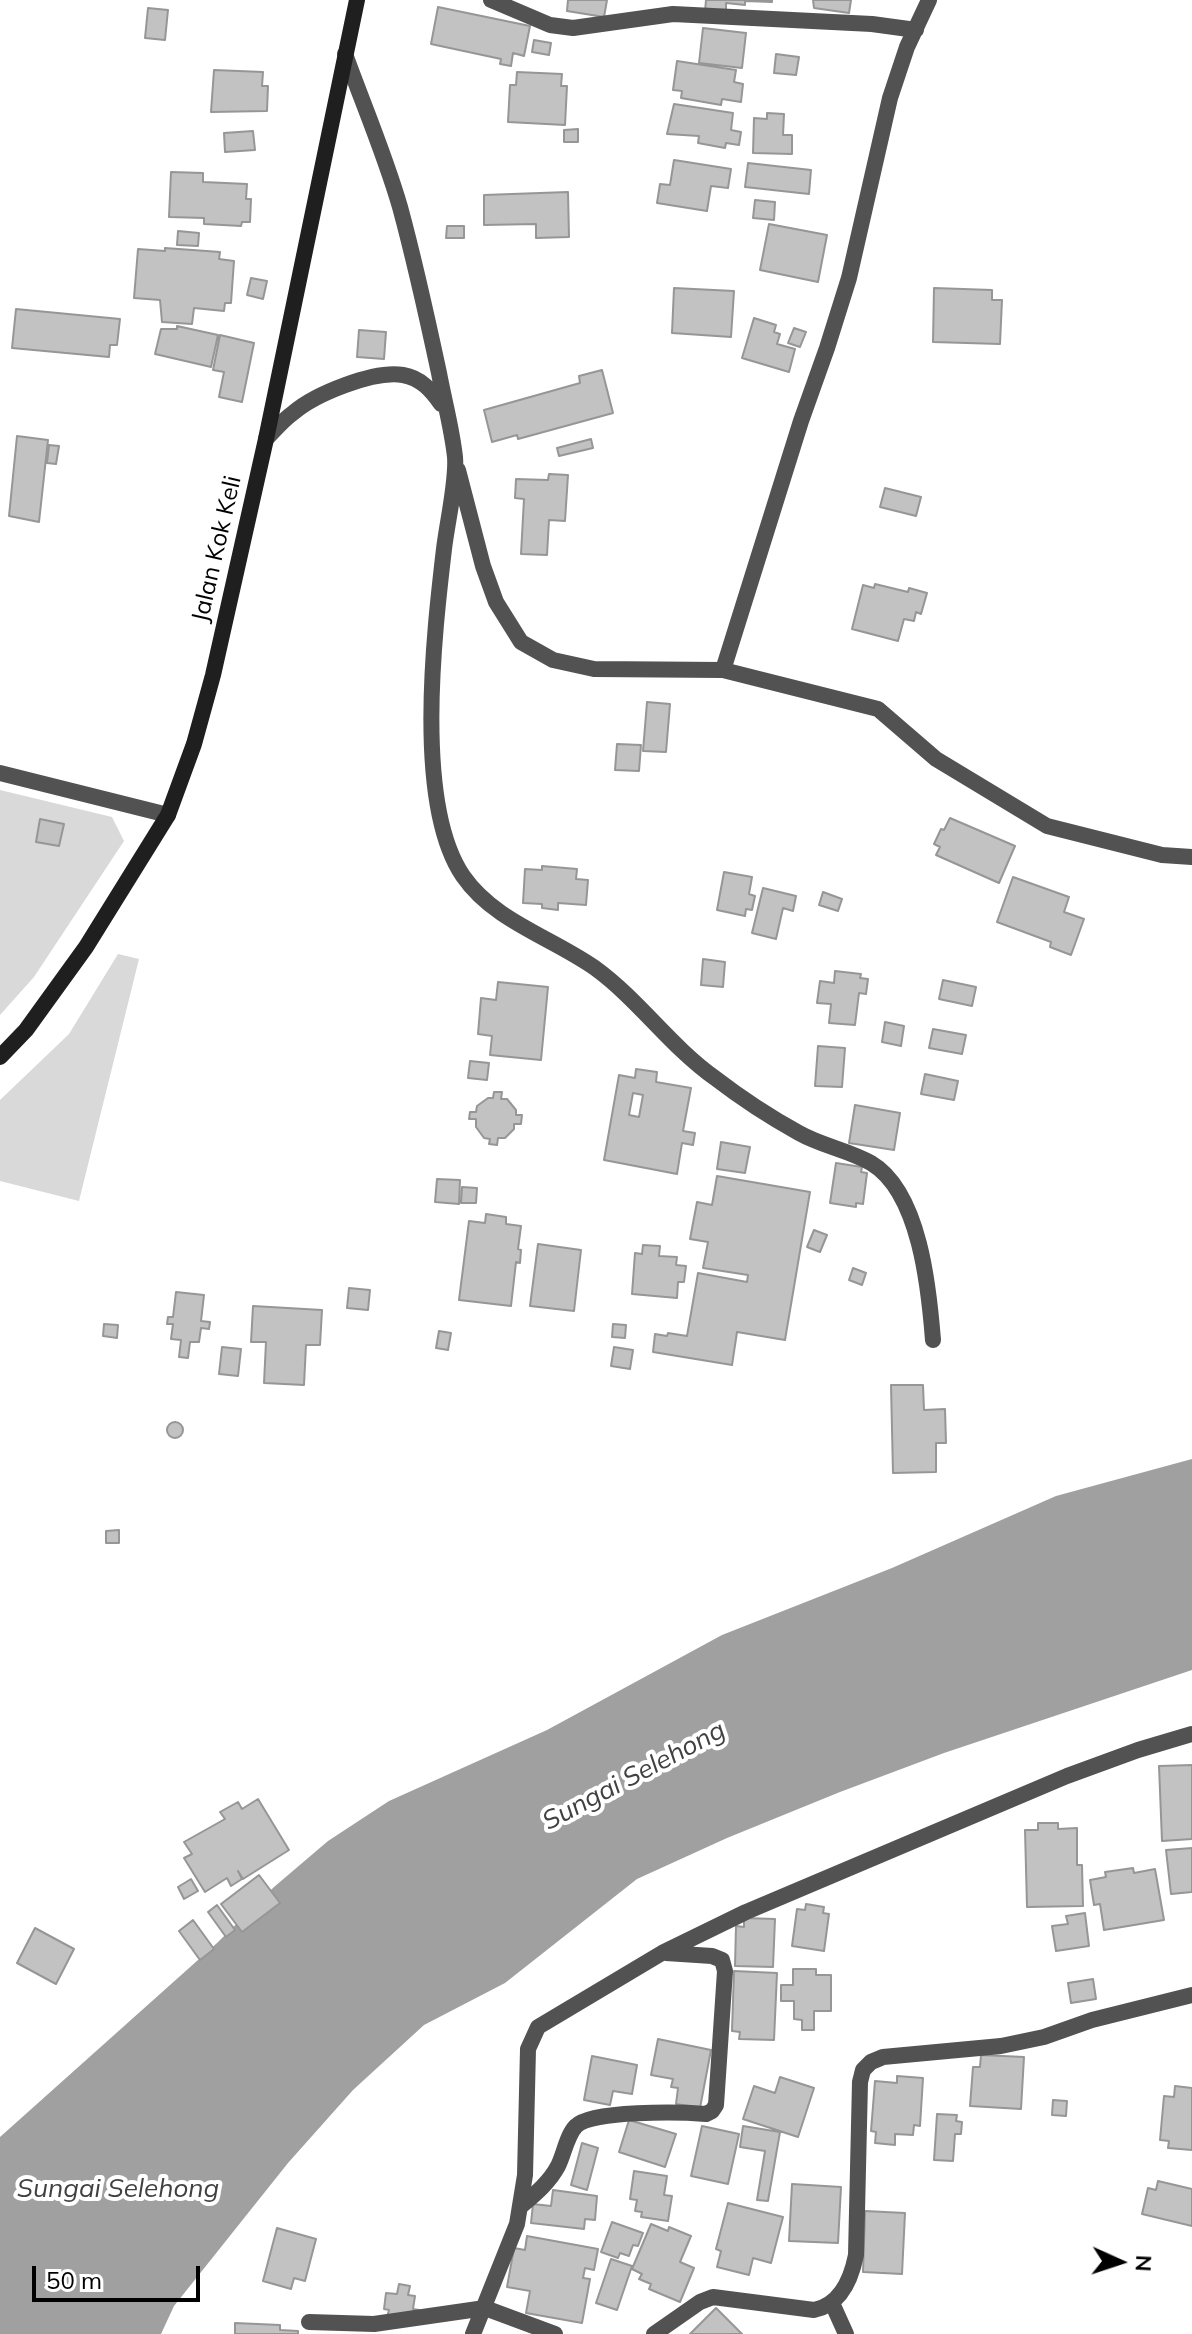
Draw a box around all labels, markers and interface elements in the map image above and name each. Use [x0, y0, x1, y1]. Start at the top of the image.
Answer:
street label: Jalan Kok Keli [186, 473, 248, 625]
water label: Sungai Selehong [537, 1715, 731, 1837]
water label: Sungai Selehong [17, 2173, 219, 2205]
north arrow [1080, 2222, 1160, 2302]
scale bar [36, 2250, 204, 2300]
text: N [1130, 2254, 1158, 2272]
text: 50 m [46, 2265, 102, 2295]

